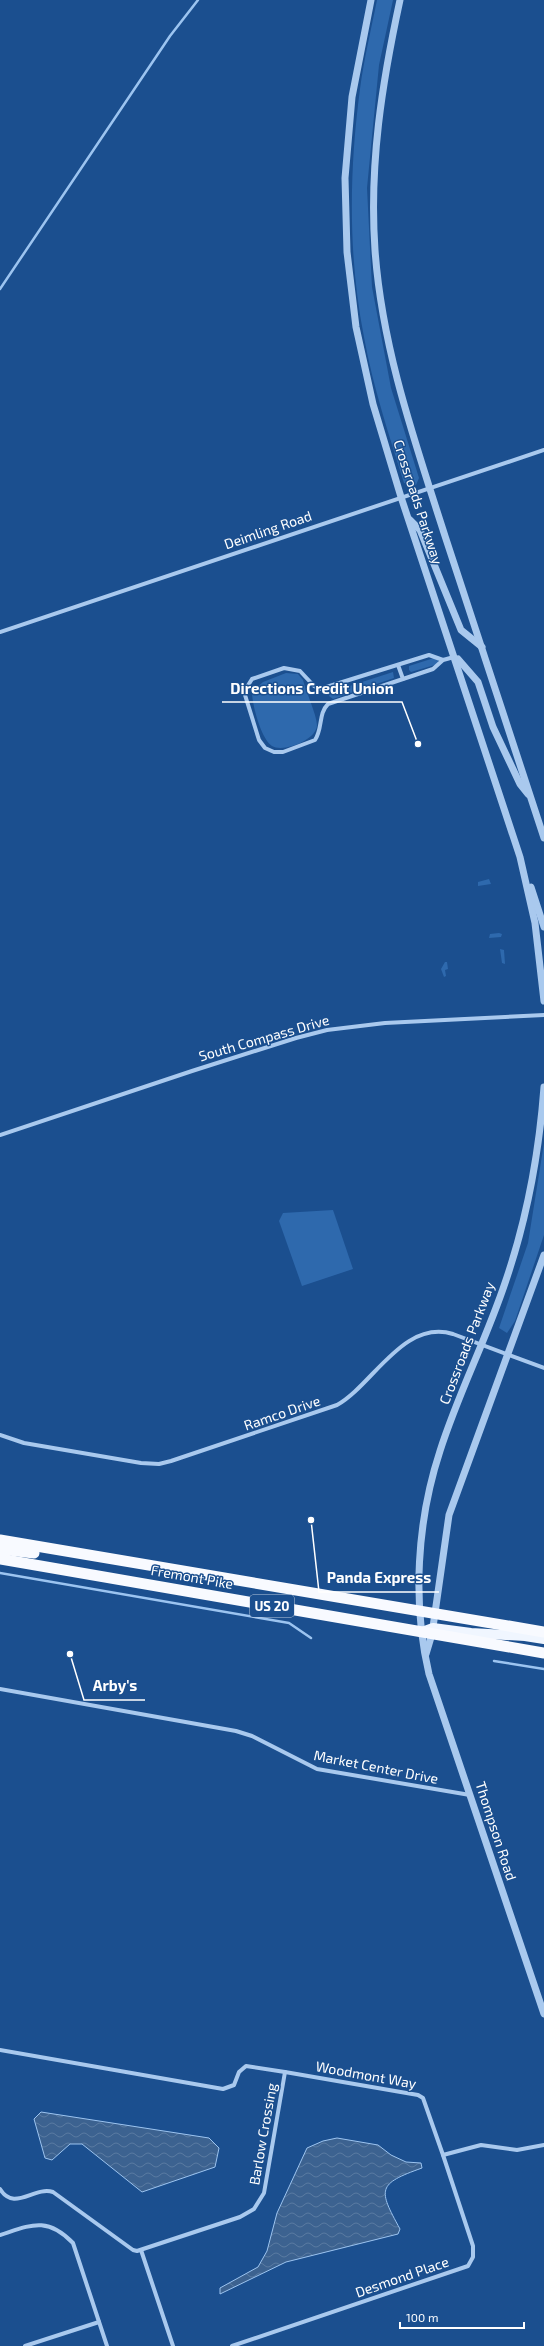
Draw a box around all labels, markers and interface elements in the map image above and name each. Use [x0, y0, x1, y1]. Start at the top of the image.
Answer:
street label: Crossroads Parkway [390, 437, 447, 567]
street label: Deimling Road [222, 507, 314, 552]
callout: Directions Credit Union [222, 675, 402, 702]
text: Directions Credit Union [230, 679, 394, 697]
street label: South Compass Drive [197, 1011, 331, 1064]
street label: Crossroads Parkway [435, 1278, 498, 1407]
street label: Ramco Drive [241, 1392, 322, 1434]
street label: Fremont Pike [150, 1561, 235, 1592]
callout: Panda Express [319, 1565, 439, 1592]
text: Panda Express [327, 1568, 431, 1586]
road number: US 20 [250, 1595, 294, 1617]
callout: Arby's [84, 1673, 145, 1700]
text: Arby's [93, 1676, 137, 1695]
street label: Market Center Drive [312, 1746, 440, 1787]
street label: Thompson Road [472, 1779, 521, 1883]
street label: Woodmont Way [315, 2057, 418, 2092]
street label: Barlow Crossing [245, 2081, 280, 2186]
street label: Desmond Place [353, 2253, 451, 2300]
scale bar [400, 2304, 524, 2330]
text: 100 m [406, 2310, 438, 2324]

